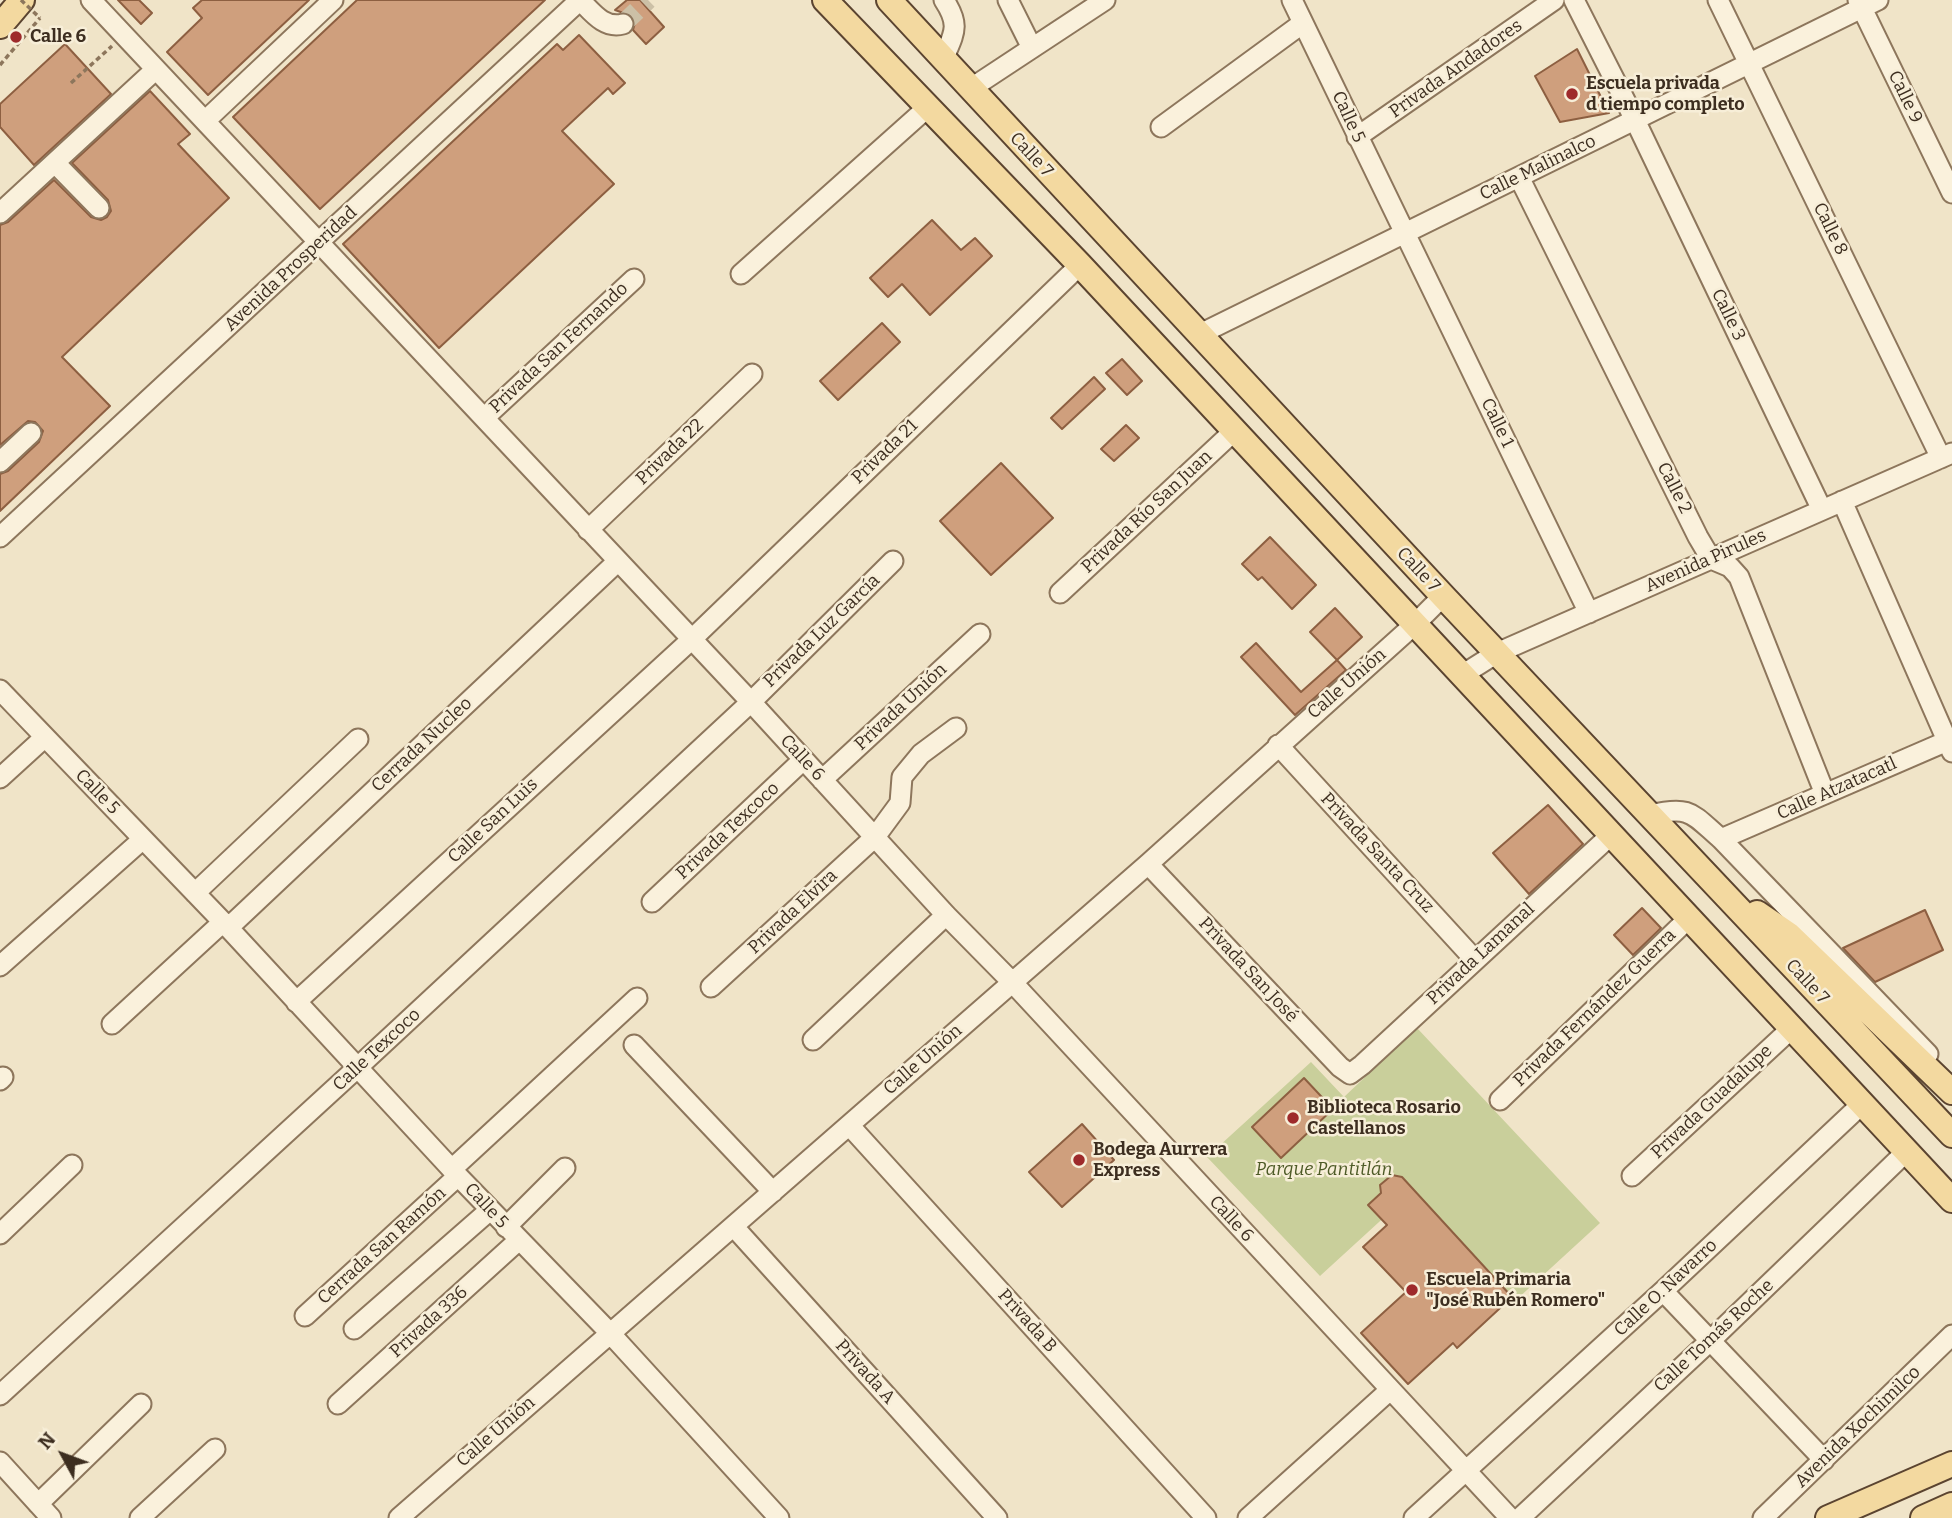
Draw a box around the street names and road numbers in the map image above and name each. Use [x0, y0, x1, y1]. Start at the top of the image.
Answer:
street label: Privada Andadores [1385, 15, 1527, 123]
street label: Calle 9 [1883, 67, 1927, 127]
street label: Calle 5 [1327, 88, 1369, 146]
street label: Calle 7 [1005, 128, 1057, 182]
street label: Calle Malinalco [1476, 131, 1600, 205]
street label: Calle 8 [1808, 199, 1852, 259]
street label: Avenida Prosperidad [220, 202, 362, 336]
street label: Privada San Fernando [485, 278, 633, 418]
street label: Calle 3 [1706, 285, 1750, 345]
street label: Calle 1 [1476, 395, 1518, 451]
street label: Privada 22 [632, 414, 708, 490]
street label: Privada 21 [848, 415, 922, 489]
street label: Privada Río San Juan [1077, 446, 1217, 578]
street label: Calle 2 [1652, 459, 1696, 517]
street label: Avenida Pirules [1642, 525, 1770, 597]
street label: Calle 7 [1392, 543, 1444, 597]
street label: Privada Luz García [759, 570, 885, 692]
street label: Calle Unión [1303, 644, 1391, 724]
street label: Privada Unión [850, 659, 952, 755]
street label: Cerrada Nucleo [367, 693, 477, 797]
street label: Calle 6 [775, 730, 829, 786]
street label: Calle Atzatacatl [1774, 753, 1900, 825]
street label: Calle 5 [70, 765, 124, 819]
street label: Calle San Luis [444, 774, 542, 868]
street label: Privada Texcoco [672, 778, 784, 884]
street label: Privada Santa Cruz [1316, 789, 1438, 917]
street label: Privada Elvira [744, 865, 842, 959]
street label: Privada Lamanal [1423, 899, 1539, 1009]
street label: Privada San José [1194, 913, 1302, 1027]
street label: Privada Fernández Guerra [1509, 925, 1681, 1091]
street label: Calle 7 [1781, 955, 1833, 1009]
street label: Calle Texcoco [329, 1004, 425, 1096]
street label: Calle Unión [879, 1020, 967, 1100]
street label: Privada Guadalupe [1647, 1040, 1777, 1164]
street label: Calle 5 [460, 1179, 512, 1233]
street label: Cerrada San Ramón [313, 1183, 451, 1309]
street label: Calle 6 [1204, 1191, 1258, 1247]
street label: Calle O. Navarro [1610, 1235, 1722, 1341]
street label: Calle Tomás Roche [1650, 1275, 1778, 1397]
street label: Privada 336 [386, 1282, 472, 1362]
street label: Privada B [993, 1285, 1061, 1357]
street label: Privada A [831, 1335, 899, 1409]
street label: Avenida Xochimilco [1791, 1362, 1925, 1492]
street label: Calle Unión [452, 1392, 540, 1472]

